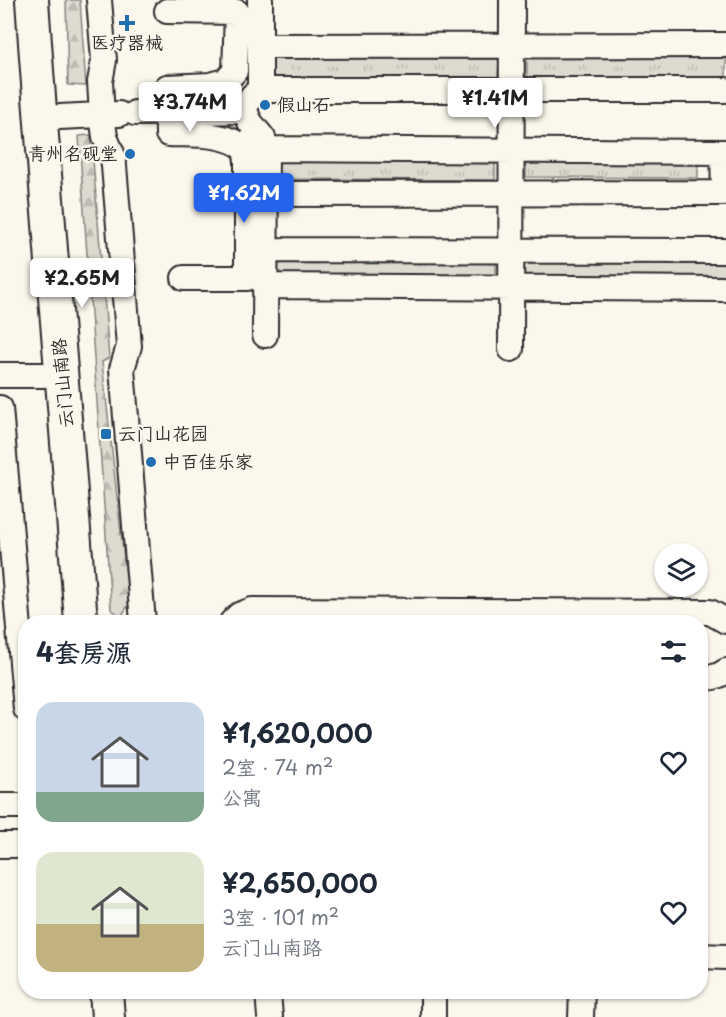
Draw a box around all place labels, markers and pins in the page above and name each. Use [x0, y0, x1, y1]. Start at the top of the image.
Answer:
marker: 医疗器械 [120, 16, 134, 30]
place label: 医疗器械 [91, 28, 163, 55]
pin: ¥1.41M [446, 78, 544, 129]
pin: ¥3.74M [141, 82, 239, 133]
place label: 假山石 [277, 90, 331, 117]
marker: 假山石 [258, 98, 272, 112]
place label: 青州名砚堂 [28, 139, 118, 166]
marker: 青州名砚堂 [123, 147, 137, 161]
pin: ¥1.62M [195, 173, 293, 224]
pin: ¥2.65M [33, 258, 131, 309]
place label: 云门山花园 [118, 419, 208, 446]
marker: 云门山花园 [99, 427, 113, 441]
place label: 中百佳乐家 [163, 447, 253, 474]
marker: 中百佳乐家 [144, 455, 158, 469]

